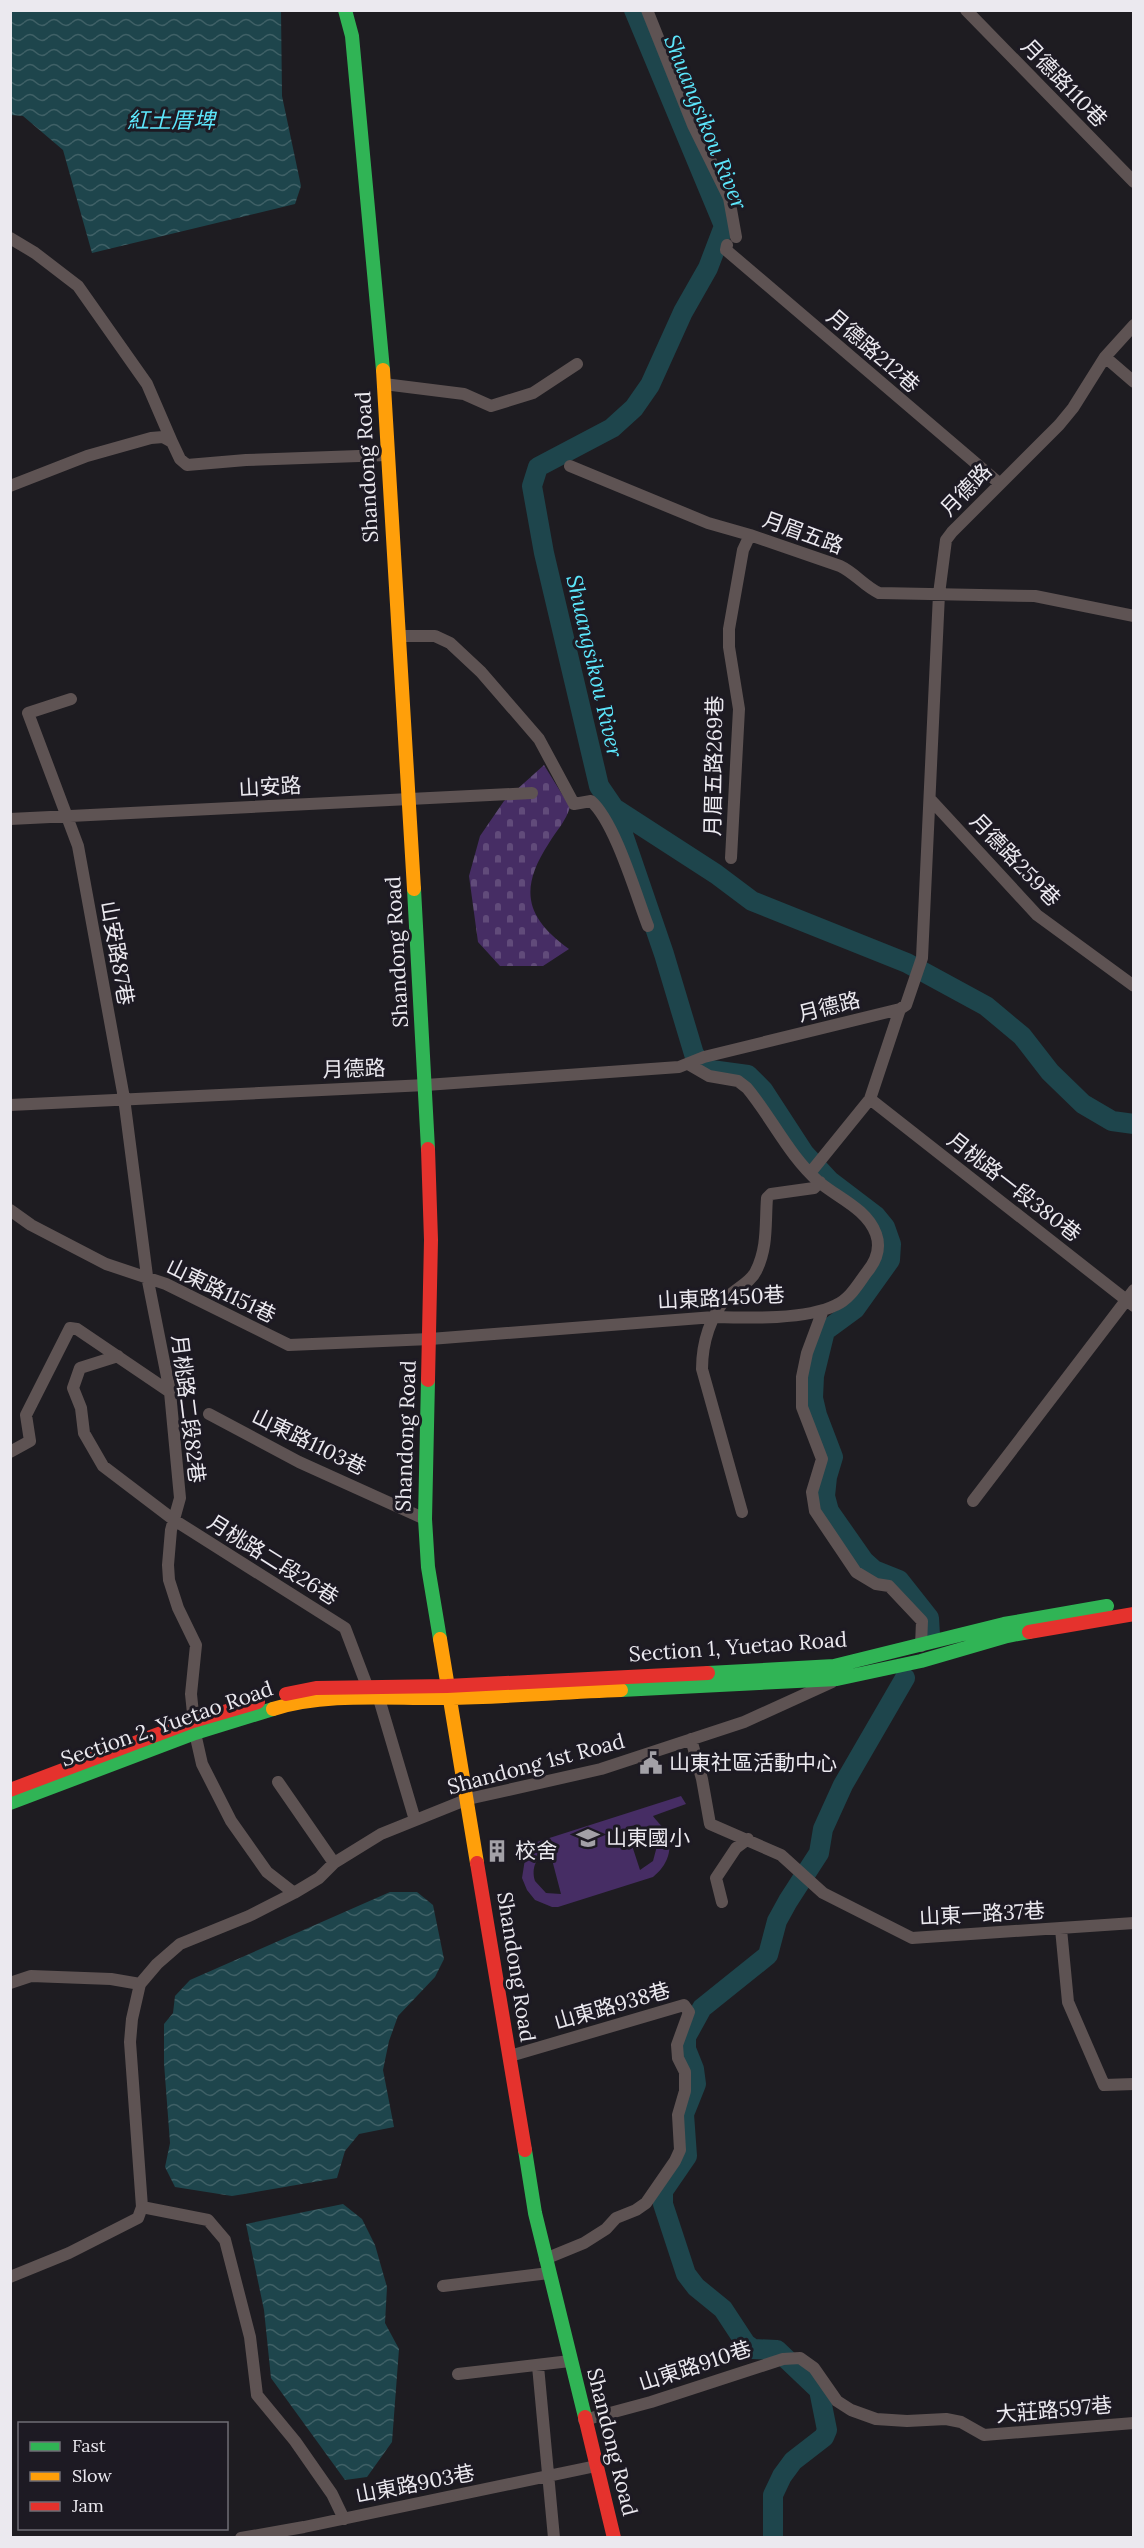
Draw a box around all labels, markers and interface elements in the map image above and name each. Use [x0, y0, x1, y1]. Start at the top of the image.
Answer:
water label: Shuangsikou River [658, 30, 754, 214]
street label: 月德路110巷 [1016, 33, 1113, 132]
water label: 紅土厝埤 [127, 106, 218, 134]
street label: 月德路212巷 [821, 303, 925, 398]
street label: Shandong Road [349, 391, 384, 543]
street label: 月德路 [934, 458, 997, 522]
street label: 月眉五路 [759, 505, 847, 560]
water label: Shuangsikou River [560, 572, 630, 761]
street label: 月眉五路269巷 [699, 695, 728, 836]
street label: 山安路 [238, 771, 302, 802]
street label: 月德路259巷 [964, 808, 1066, 912]
street label: Shandong Road [379, 876, 414, 1028]
street label: 山安路87巷 [95, 899, 140, 1007]
street label: 月德路 [795, 986, 863, 1027]
street label: 月德路 [322, 1054, 386, 1083]
street label: 月桃路一段380巷 [942, 1126, 1087, 1247]
street label: 山東路1151巷 [162, 1252, 280, 1329]
street label: 山東路1450巷 [657, 1281, 785, 1314]
street label: 月桃路二段82巷 [166, 1333, 211, 1485]
street label: Shandong Road [389, 1360, 422, 1512]
street label: 山東路1103巷 [248, 1402, 371, 1481]
street label: 月桃路二段26巷 [203, 1509, 344, 1611]
street label: Section 1, Yuetao Road [628, 1625, 848, 1668]
street label: Section 2, Yuetao Road [57, 1675, 276, 1773]
street label: Shandong 1st Road [444, 1727, 628, 1800]
place label: 山東社區活動中心 [669, 1749, 837, 1776]
public building icon: 山東社區活動中心 [638, 1750, 664, 1776]
place label: 山東國小 [606, 1824, 690, 1851]
school or university icon: 山東國小 [575, 1825, 601, 1851]
place label: 校舍 [515, 1837, 557, 1864]
building icon: 校舍 [484, 1838, 510, 1864]
street label: Shandong Road [491, 1890, 542, 2044]
street label: 山東一路37巷 [918, 1897, 1046, 1930]
street label: 山東路938巷 [551, 1976, 673, 2035]
street label: 山東路910巷 [635, 2335, 755, 2396]
street label: Shandong Road [581, 2365, 644, 2519]
street label: 大莊路597巷 [995, 2391, 1113, 2428]
legend [18, 2422, 228, 2530]
text: Fast [72, 2434, 106, 2457]
street label: 山東路903巷 [353, 2459, 477, 2508]
text: Slow [72, 2464, 112, 2487]
text: Jam [71, 2494, 104, 2517]

